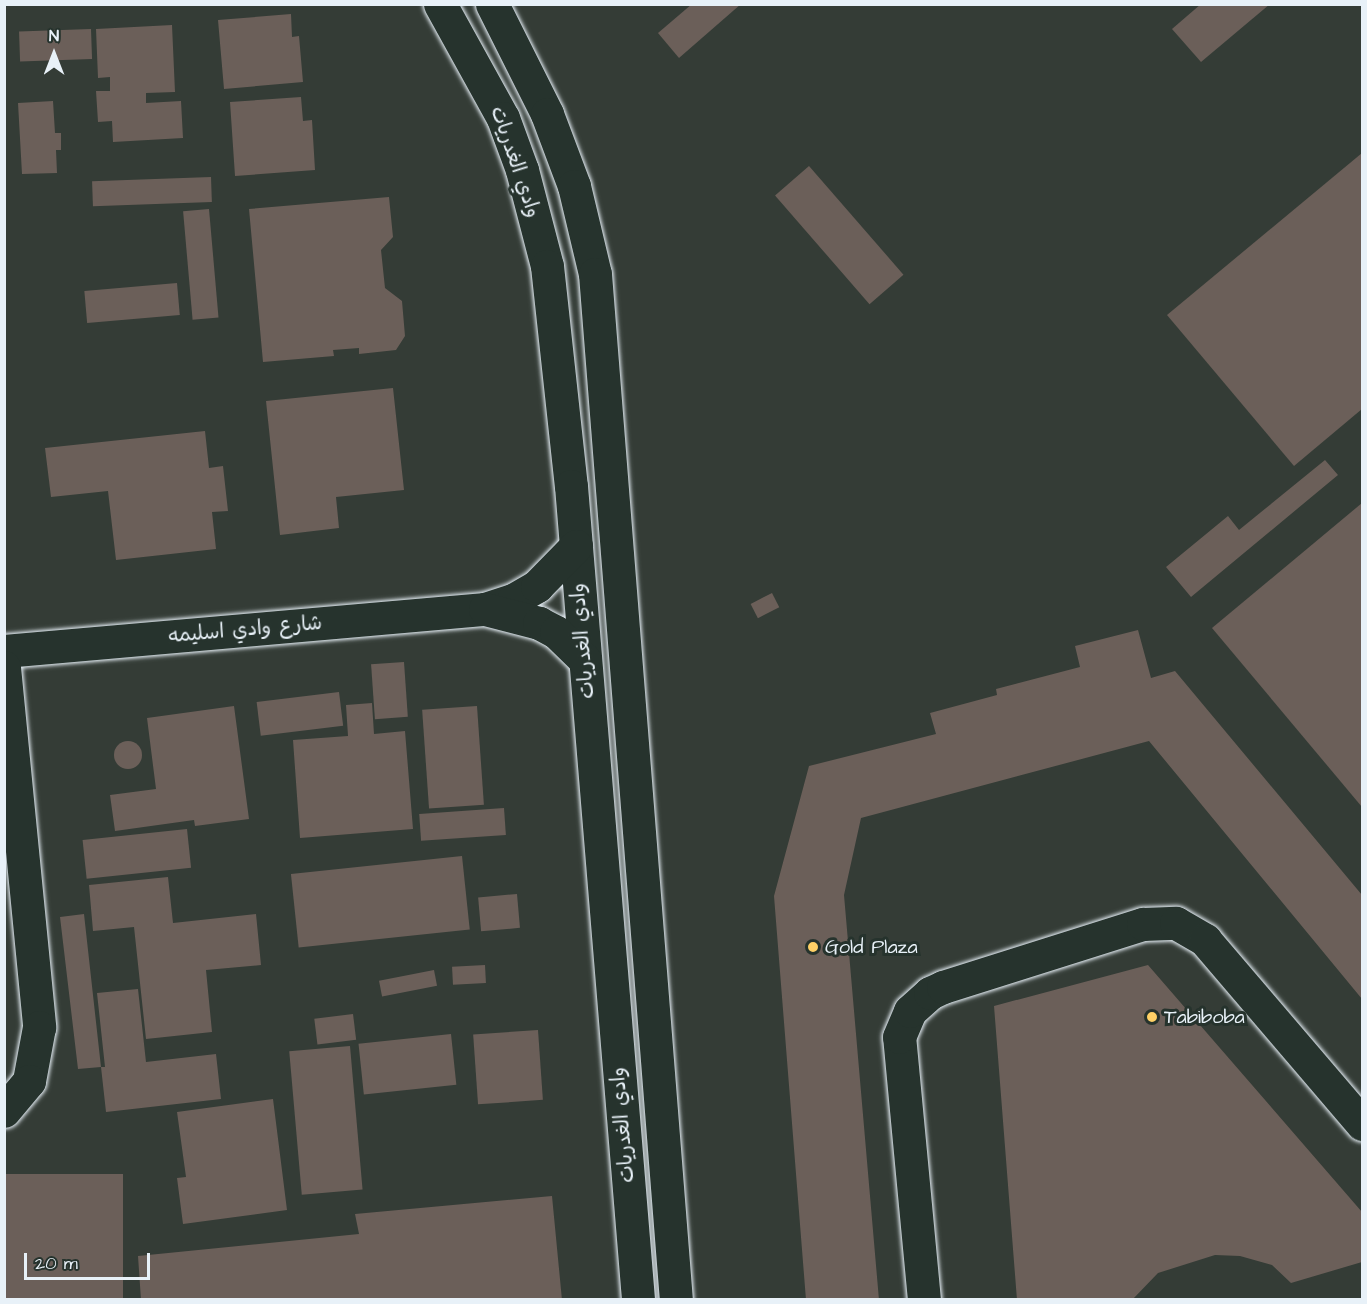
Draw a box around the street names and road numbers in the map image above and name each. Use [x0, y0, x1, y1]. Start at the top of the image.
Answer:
street label: وادي الغدريات [485, 103, 545, 221]
street label: وادي الغدريات [566, 582, 600, 700]
street label: شارع وادي اسليمه [167, 611, 323, 649]
street label: وادي الغدريات [606, 1066, 640, 1184]

